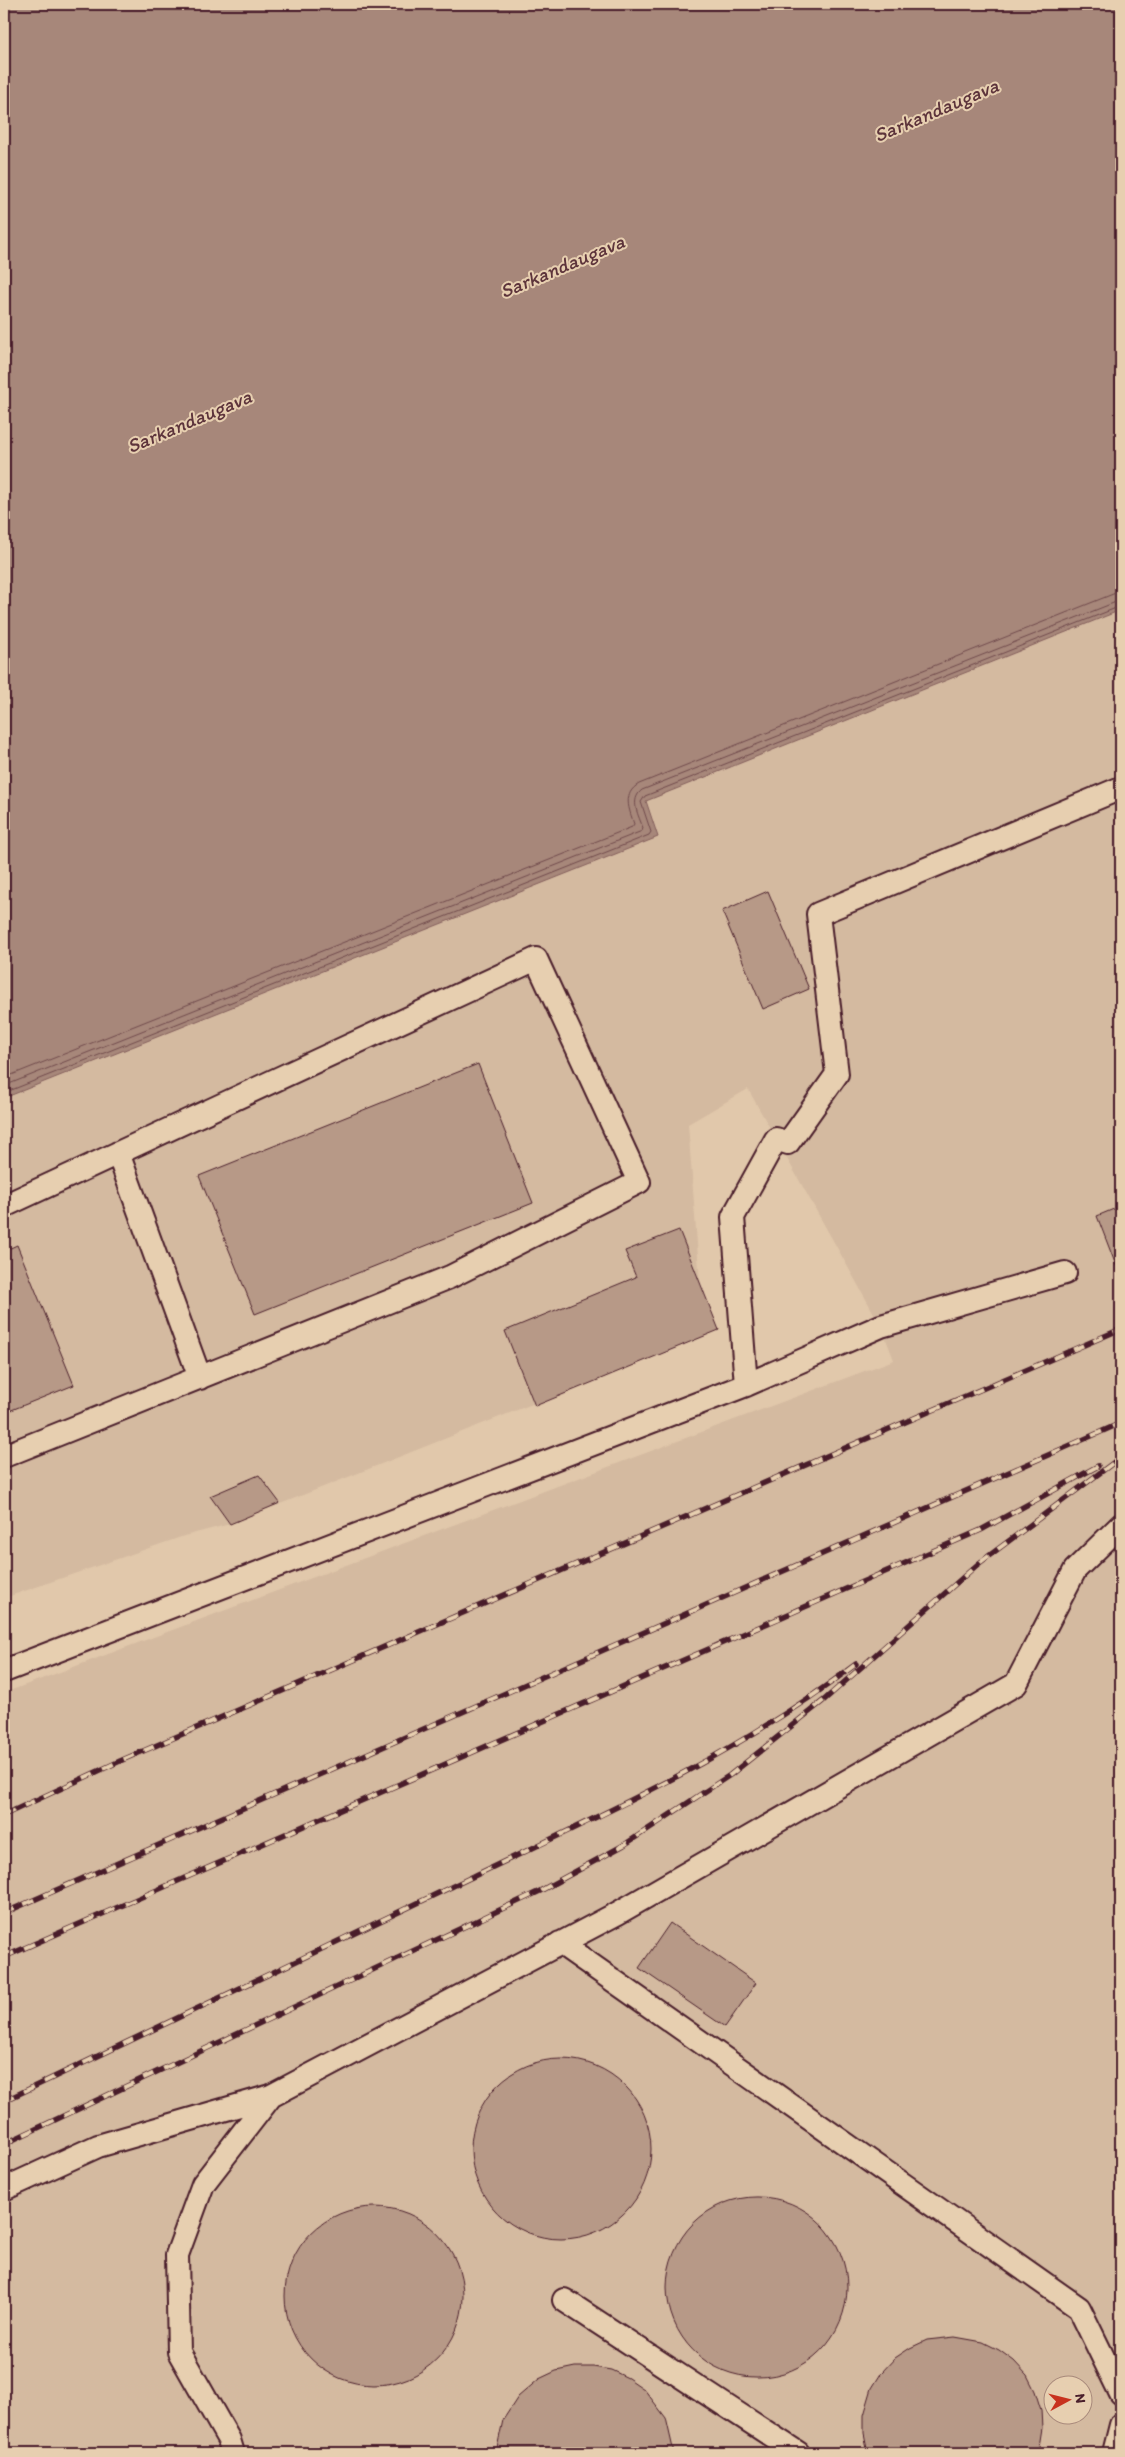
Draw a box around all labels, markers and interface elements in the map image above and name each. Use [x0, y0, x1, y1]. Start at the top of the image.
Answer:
water label: Sarkandaugava [870, 73, 1003, 147]
water label: Sarkandaugava [496, 229, 629, 303]
water label: Sarkandaugava [123, 384, 256, 458]
north arrow [1042, 2374, 1092, 2424]
text: N [1071, 2393, 1089, 2404]

